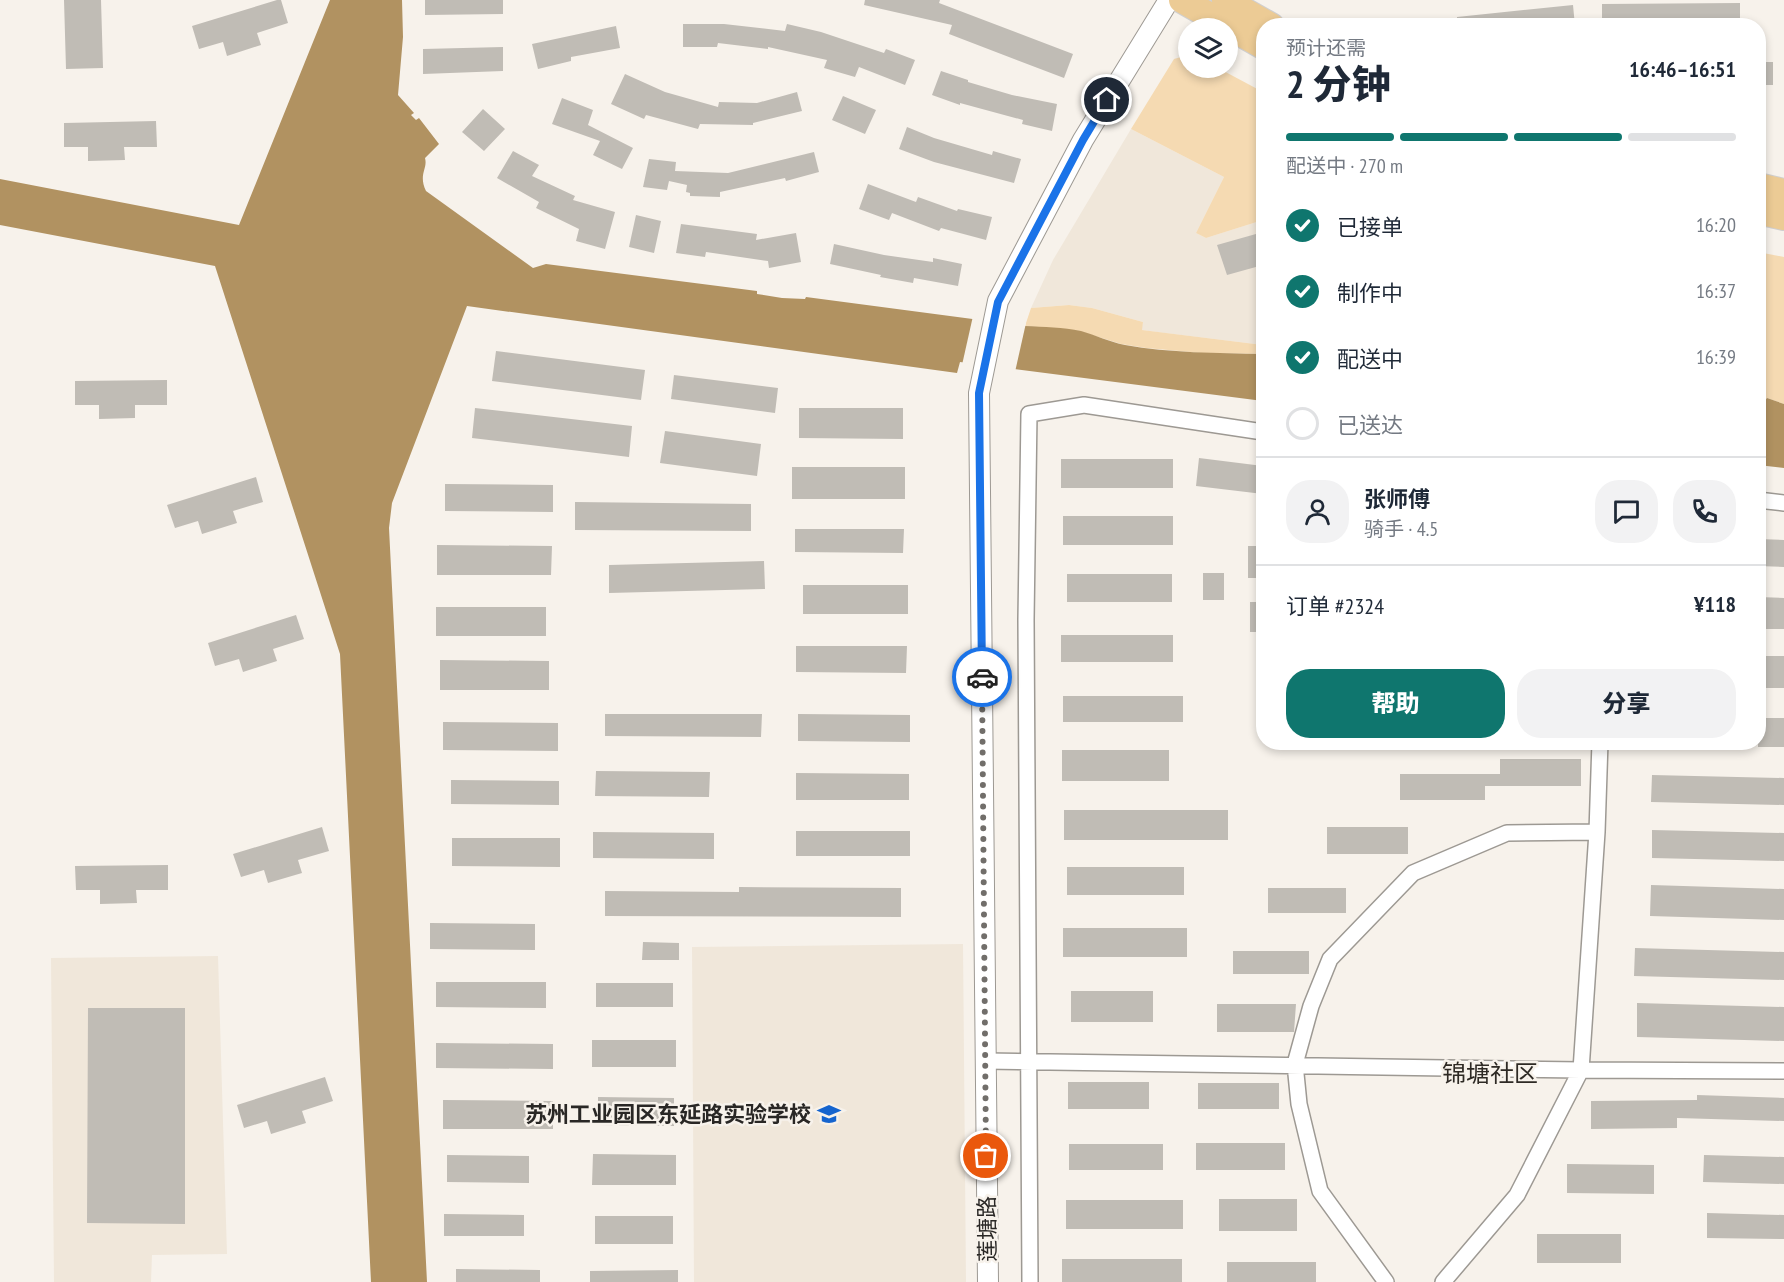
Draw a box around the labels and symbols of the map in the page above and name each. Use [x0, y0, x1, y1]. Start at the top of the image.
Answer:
pin [1081, 74, 1132, 125]
courier [952, 647, 1012, 707]
district label: 锦塘社区 [1442, 1058, 1538, 1089]
place label: 苏州工业园区东延路实验学校 [525, 1100, 811, 1128]
school or university icon: 苏州工业园区东延路实验学校 [816, 1101, 842, 1127]
pin [960, 1130, 1011, 1181]
street label: 莲塘路 [972, 1196, 1002, 1262]

